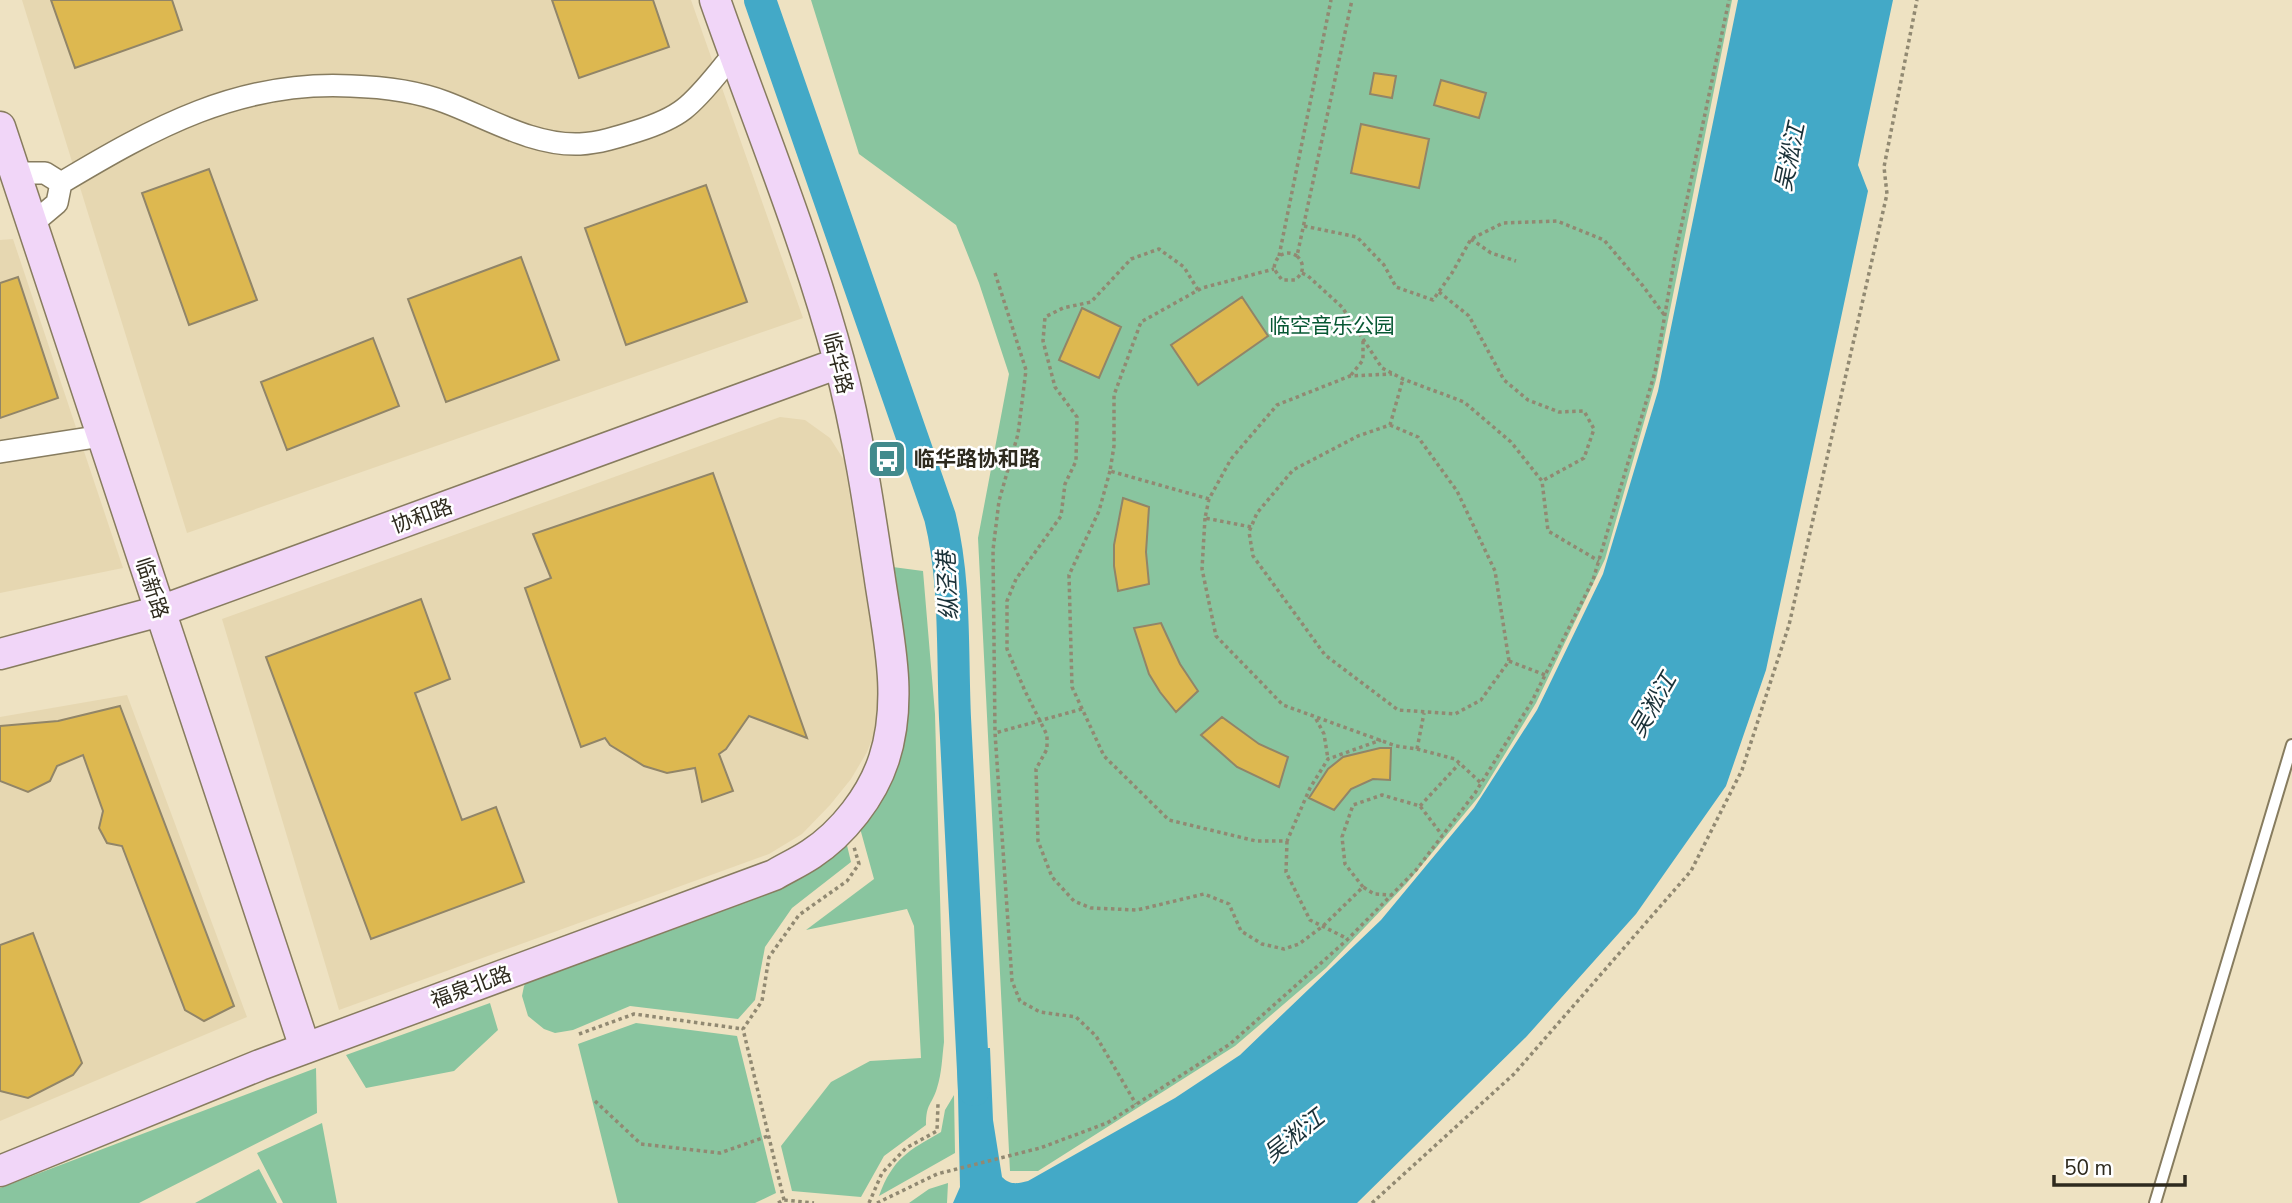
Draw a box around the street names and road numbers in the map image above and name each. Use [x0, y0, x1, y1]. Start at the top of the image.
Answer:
street label: 临华路 [817, 329, 859, 397]
street label: 协和路 [388, 492, 456, 540]
street label: 临新路 [129, 554, 175, 622]
street label: 福泉北路 [427, 959, 515, 1015]

